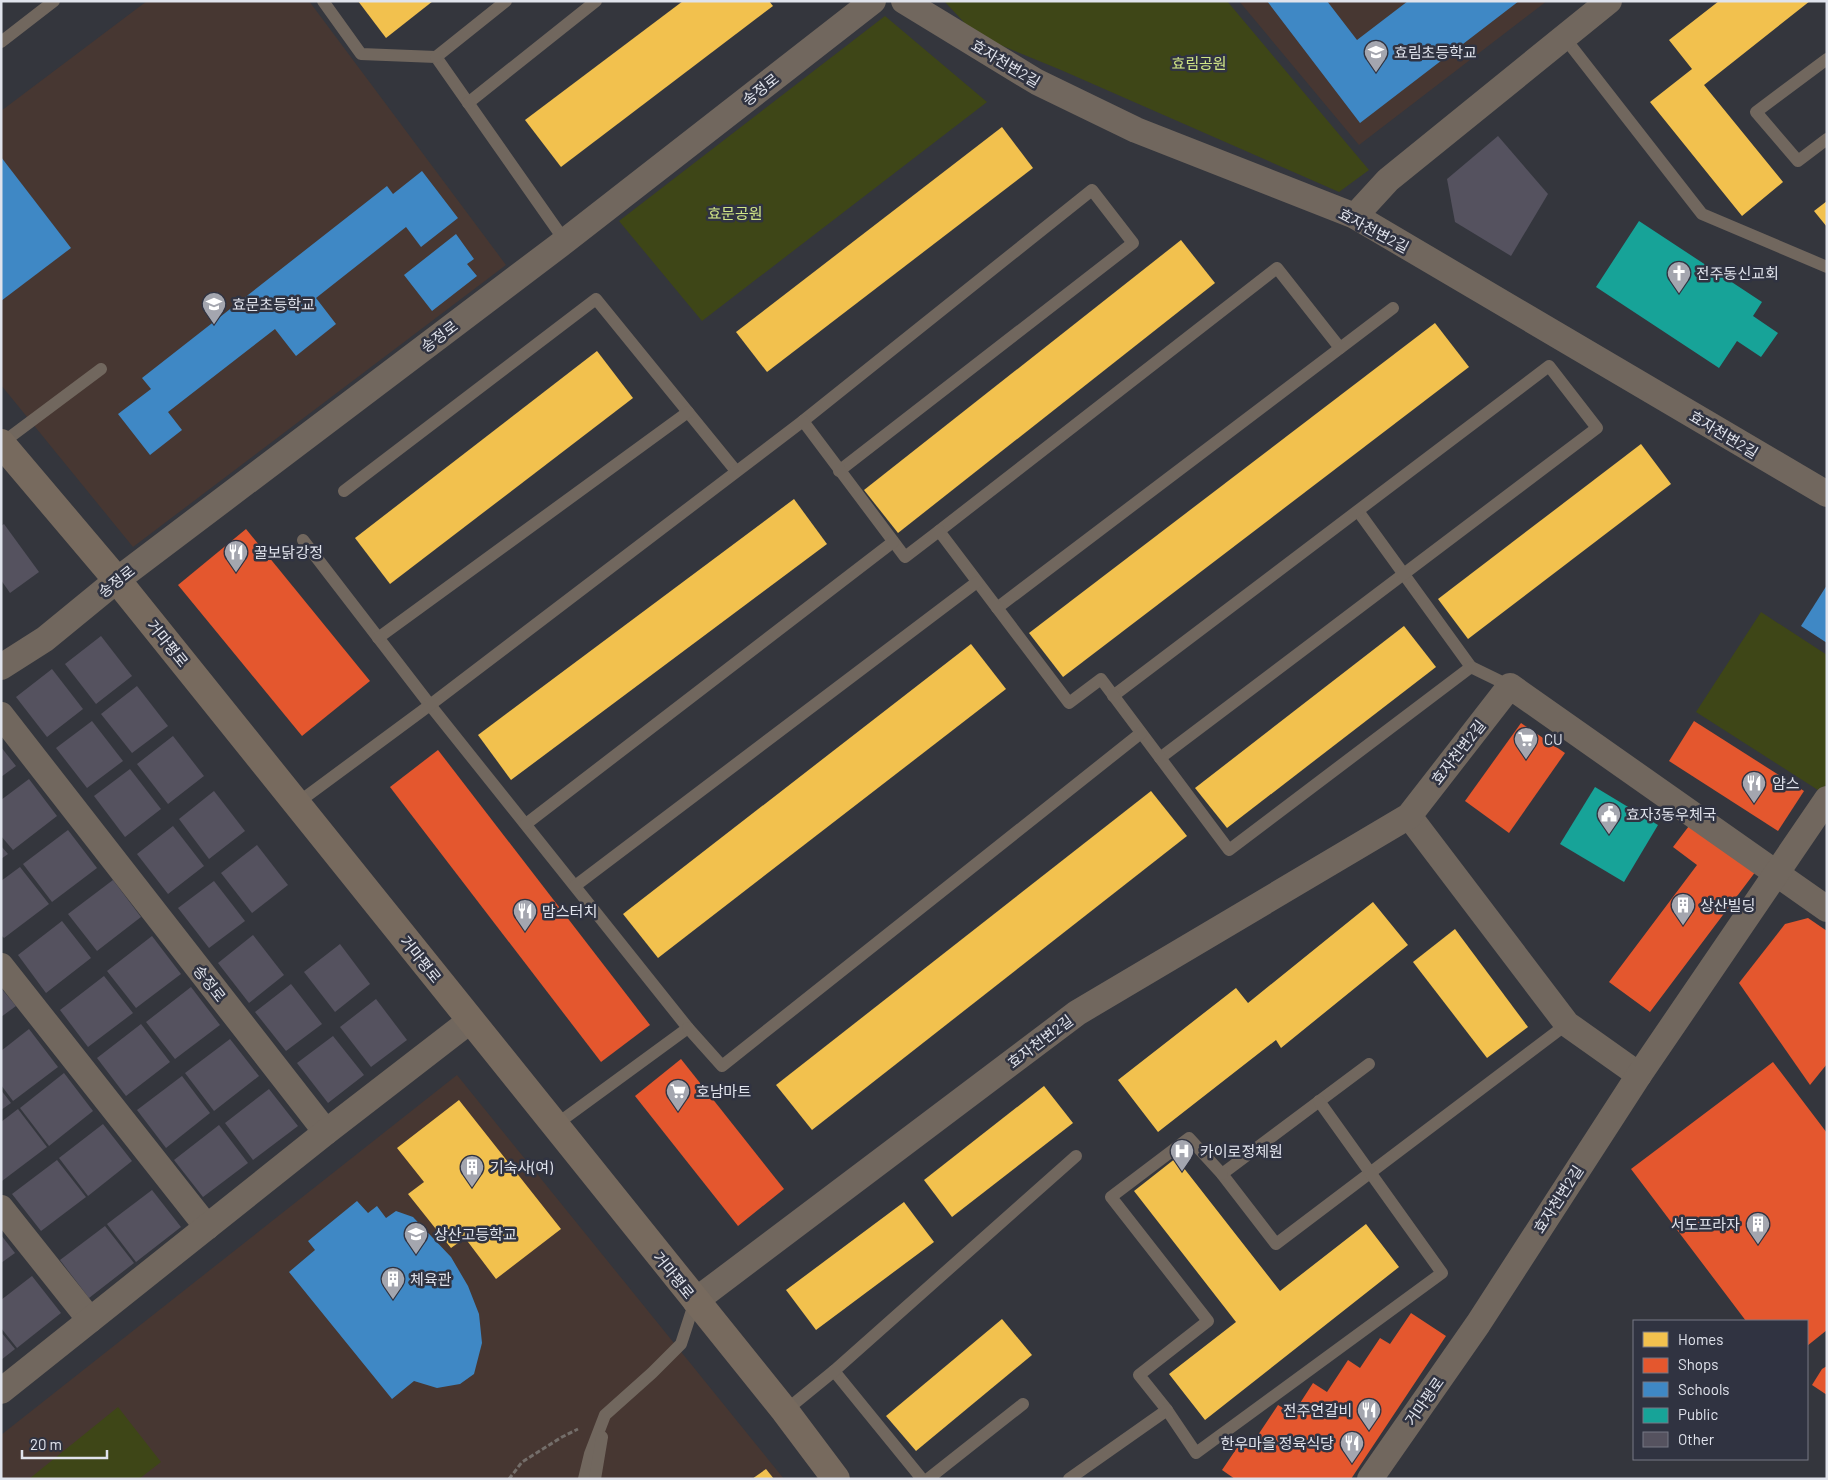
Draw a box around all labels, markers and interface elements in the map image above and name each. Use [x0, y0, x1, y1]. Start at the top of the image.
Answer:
street label: 효자천변2길 [968, 35, 1044, 91]
school or university icon: 효림초등학교 [1363, 39, 1389, 73]
place label: 효림초등학교 [1394, 43, 1477, 61]
park label: 효림공원 [1171, 54, 1227, 72]
street label: 송정로 [738, 69, 782, 109]
park label: 효문공원 [707, 204, 763, 222]
street label: 효자천변2길 [1336, 204, 1412, 256]
church icon: 전주동신교회 [1666, 260, 1692, 294]
place label: 전주동신교회 [1696, 264, 1779, 282]
school or university icon: 효문초등학교 [201, 291, 227, 325]
place label: 효문초등학교 [232, 295, 315, 313]
street label: 송정로 [417, 316, 461, 356]
street label: 효자천변2길 [1686, 406, 1762, 462]
restaurant icon: 꿀보닭강정 [223, 539, 249, 573]
place label: 꿀보닭강정 [254, 543, 323, 561]
street label: 송정로 [94, 561, 138, 601]
street label: 거마평로 [144, 616, 192, 670]
street label: 효자천변2길 [1427, 716, 1489, 788]
supermarket icon: CU [1513, 726, 1539, 760]
place label: CU [1544, 730, 1563, 748]
restaurant icon: 얌스 [1741, 770, 1767, 804]
place label: 얌스 [1772, 774, 1800, 792]
public building icon: 효자3동우체국 [1596, 801, 1622, 835]
place label: 효자3동우체국 [1626, 805, 1717, 823]
building icon: 상산빌딩 [1670, 892, 1696, 926]
place label: 상산빌딩 [1700, 896, 1755, 914]
restaurant icon: 맘스터치 [512, 898, 538, 932]
place label: 맘스터치 [542, 902, 597, 920]
street label: 거마평로 [397, 932, 445, 986]
street label: 송정로 [190, 961, 230, 1005]
street label: 효자천변2길 [1004, 1011, 1076, 1071]
supermarket icon: 호남마트 [665, 1078, 691, 1112]
place label: 호남마트 [696, 1082, 751, 1100]
hospital icon: 카이로정체원 [1169, 1138, 1195, 1172]
place label: 카이로정체원 [1200, 1142, 1283, 1160]
building icon: 기숙사(여) [459, 1154, 485, 1188]
place label: 기숙사(여) [490, 1158, 553, 1176]
street label: 효자천변2길 [1529, 1162, 1587, 1236]
building icon: 서도프라자 [1745, 1211, 1771, 1245]
place label: 서도프라자 [1671, 1215, 1740, 1233]
school or university icon: 상산고등학교 [403, 1221, 429, 1255]
place label: 상산고등학교 [434, 1225, 517, 1243]
street label: 거마평로 [650, 1248, 698, 1302]
building icon: 체육관 [380, 1266, 406, 1300]
place label: 체육관 [410, 1270, 452, 1288]
legend [1633, 1320, 1808, 1460]
text: Homes [1678, 1330, 1723, 1348]
text: Shops [1678, 1355, 1718, 1373]
street label: 거마평로 [1401, 1373, 1447, 1429]
text: Schools [1678, 1380, 1730, 1398]
restaurant icon: 전주연갈비 [1356, 1397, 1382, 1431]
place label: 전주연갈비 [1283, 1401, 1352, 1419]
text: Public [1678, 1405, 1718, 1423]
scale bar [22, 1428, 108, 1460]
restaurant icon: 한우마을 정육식당 [1339, 1430, 1365, 1464]
text: Other [1678, 1430, 1715, 1448]
place label: 한우마을 정육식당 [1221, 1434, 1334, 1452]
text: 20 m [30, 1435, 62, 1453]

